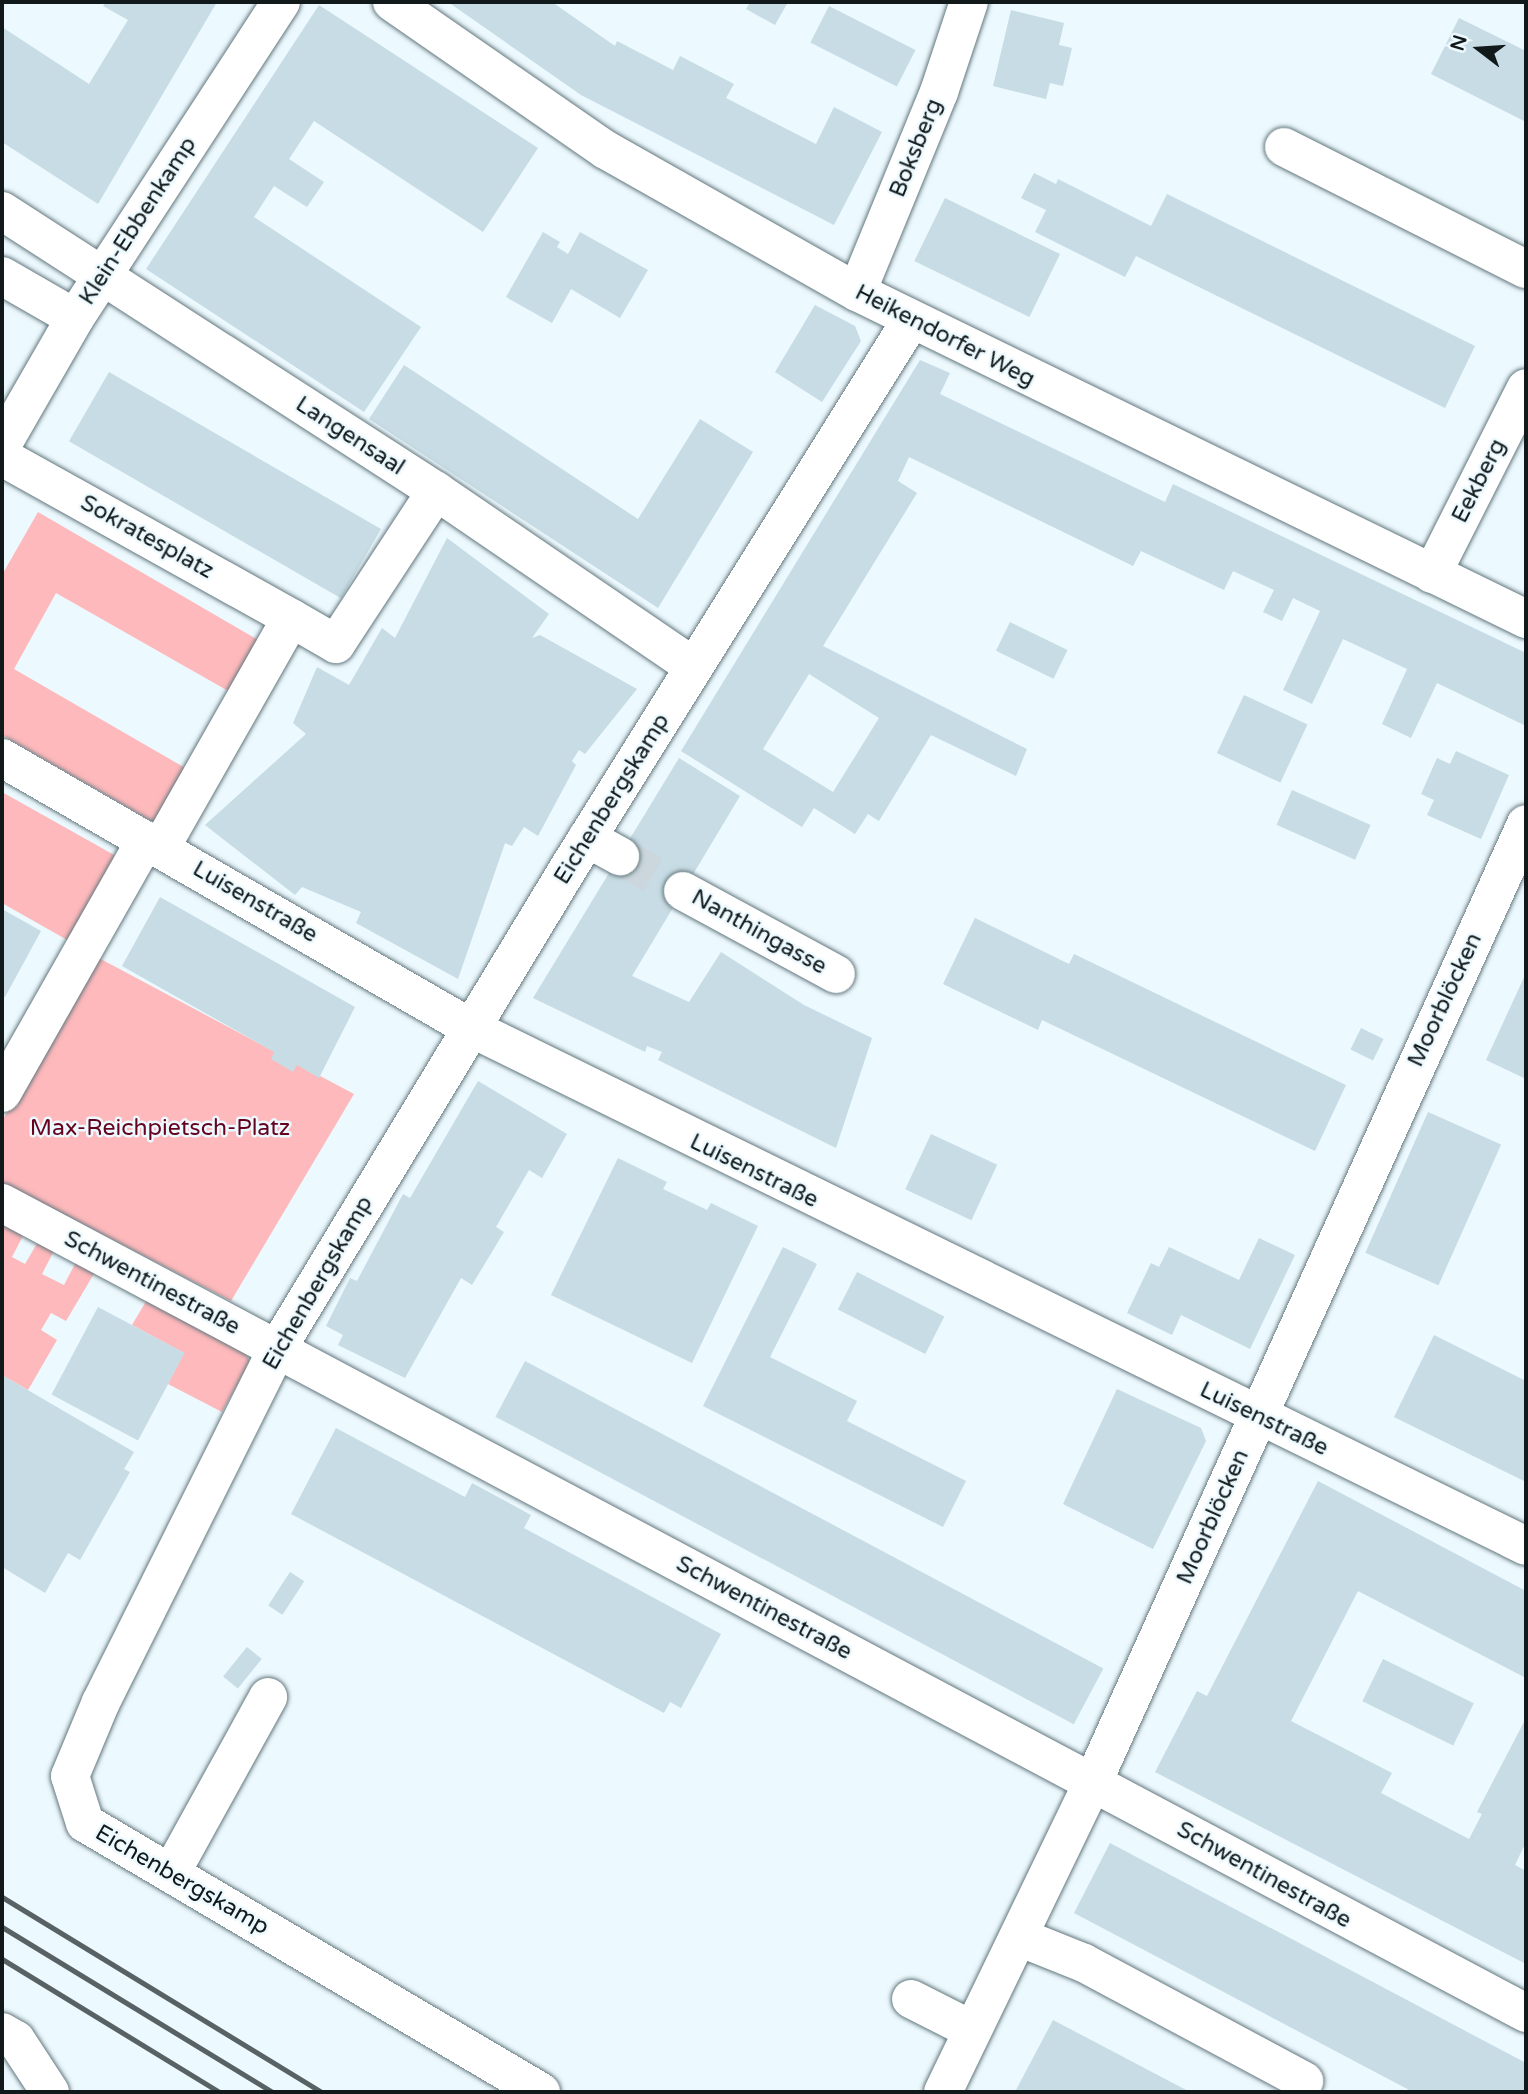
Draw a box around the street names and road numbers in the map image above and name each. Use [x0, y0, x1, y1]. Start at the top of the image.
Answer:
street label: Boksberg [884, 95, 948, 201]
street label: Klein-Ebbenkamp [73, 132, 203, 310]
street label: Heikendorfer Weg [850, 279, 1040, 393]
street label: Langensaal [290, 391, 410, 481]
street label: Eekberg [1446, 434, 1512, 528]
street label: Sokratesplatz [76, 489, 218, 585]
street label: Eichenbergskamp [548, 709, 676, 889]
street label: Luisenstraße [188, 855, 322, 949]
street label: Nanthingasse [687, 884, 831, 980]
street label: Moorblöcken [1402, 929, 1488, 1071]
street label: Luisenstraße [685, 1128, 823, 1214]
street label: Eichenbergskamp [257, 1191, 379, 1375]
street label: Schwentinestraße [59, 1225, 245, 1341]
street label: Luisenstraße [1195, 1376, 1333, 1462]
street label: Moorblöcken [1171, 1445, 1255, 1589]
street label: Schwentinestraße [671, 1550, 857, 1666]
street label: Schwentinestraße [1172, 1816, 1356, 1934]
street label: Eichenbergskamp [90, 1819, 274, 1941]

